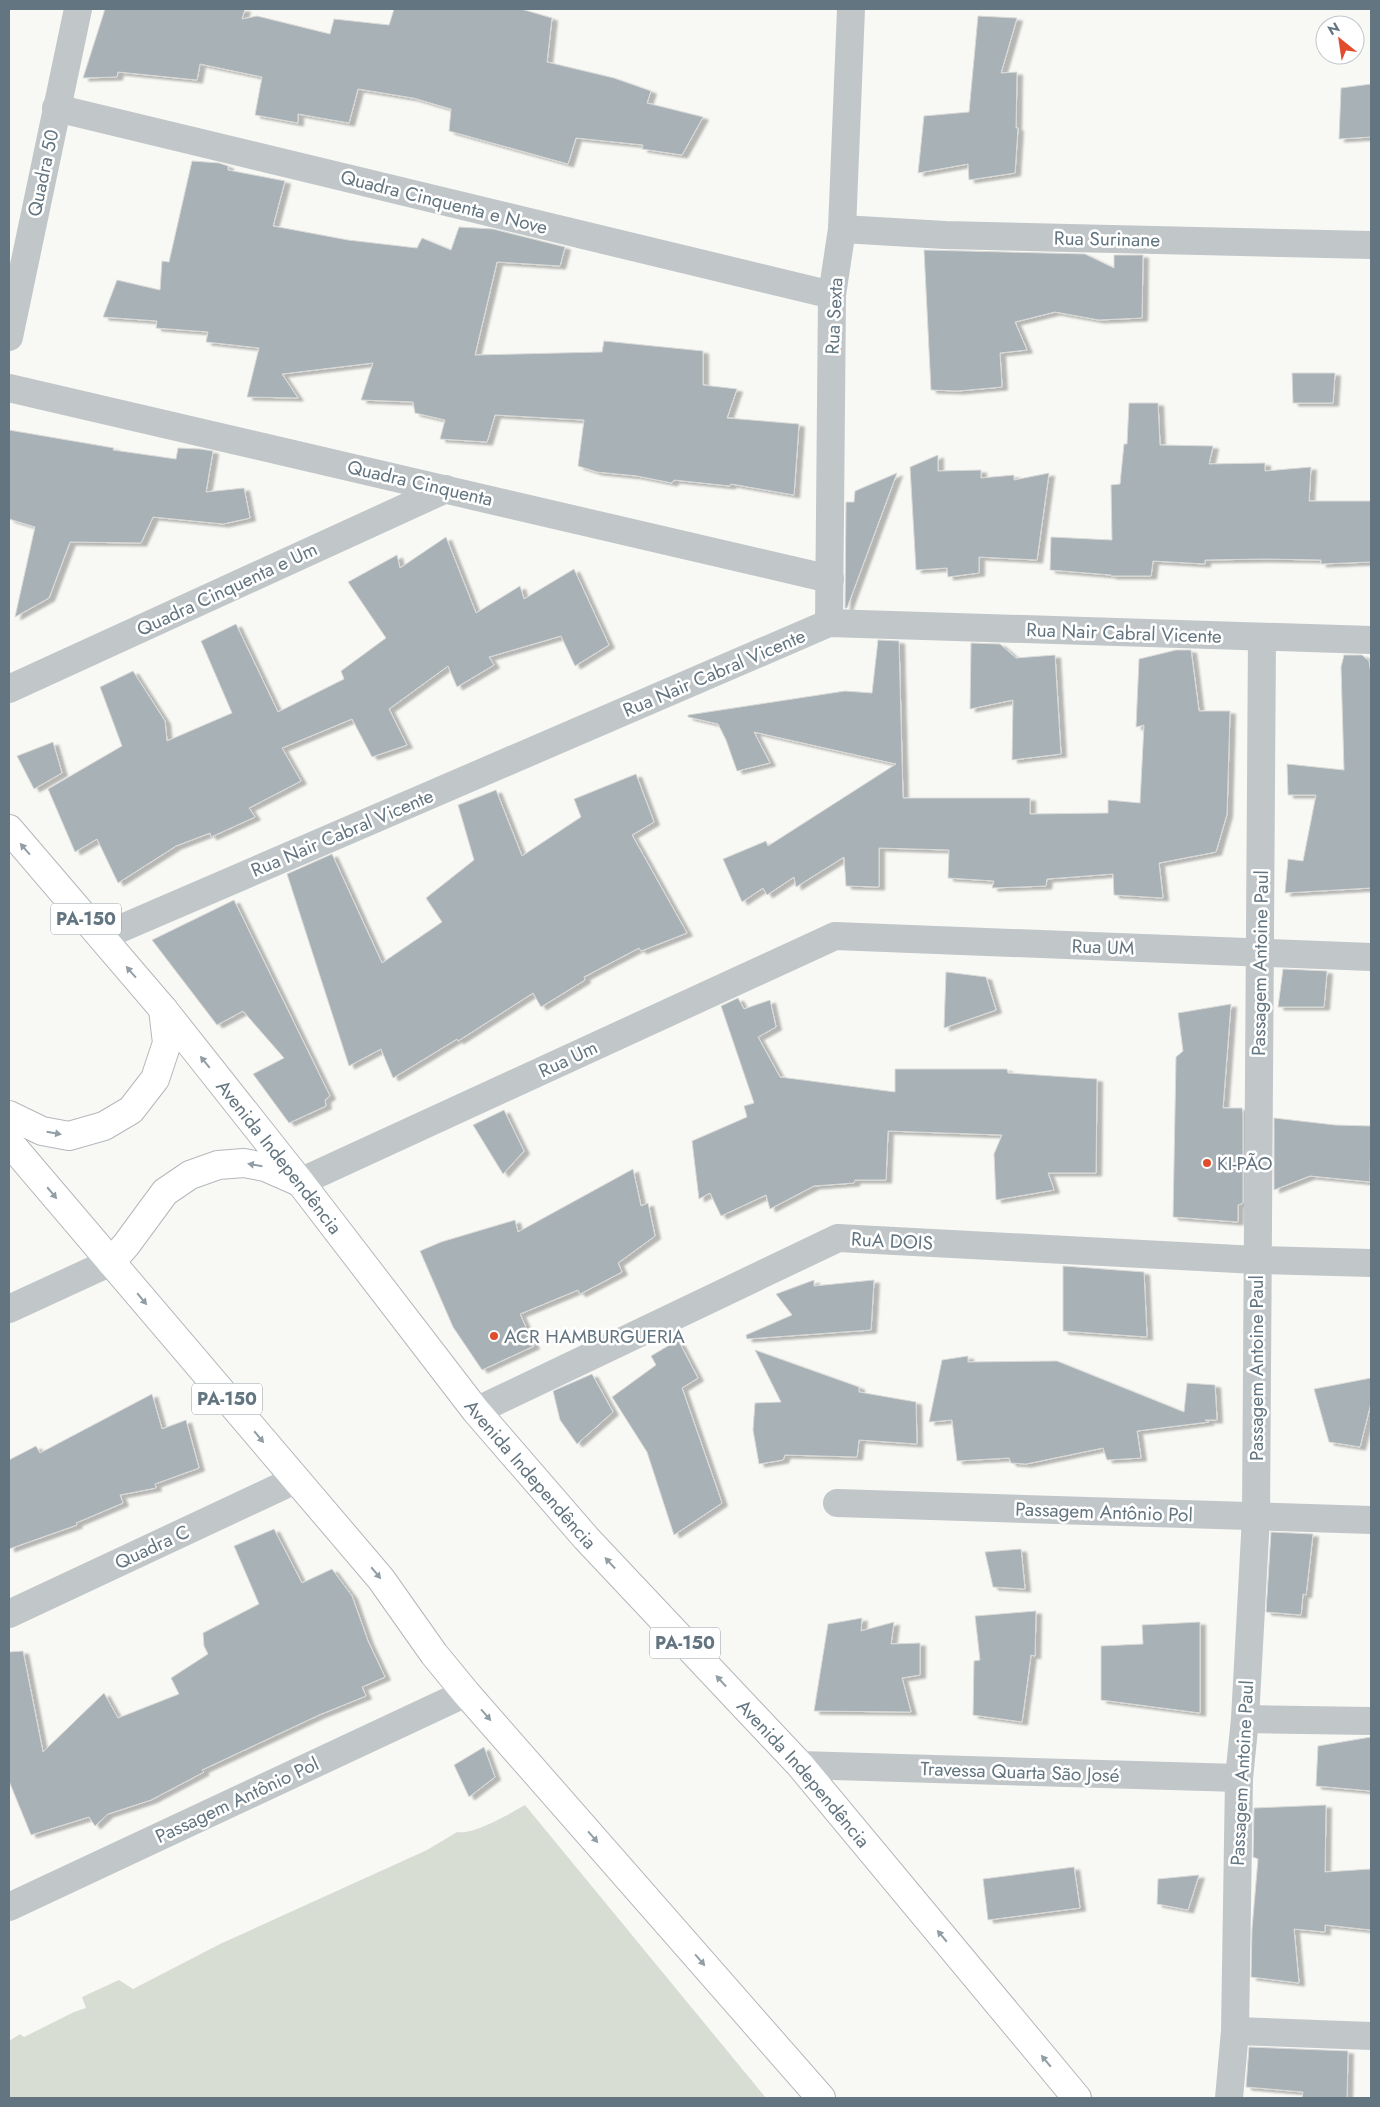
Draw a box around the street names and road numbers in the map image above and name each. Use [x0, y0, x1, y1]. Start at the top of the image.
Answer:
street label: Quadra 50 [21, 127, 65, 219]
street label: Quadra Cinquenta e Nove [338, 163, 550, 241]
street label: Rua Surinane [1054, 225, 1161, 253]
street label: Rua Sexta [819, 277, 849, 355]
street label: Quadra Cinquenta [345, 453, 495, 513]
street label: Quadra Cinquenta e Um [132, 535, 322, 643]
street label: Rua Nair Cabral Vicente [1026, 616, 1223, 650]
street label: Rua Nair Cabral Vicente [619, 622, 810, 724]
street label: Rua Nair Cabral Vicente [247, 782, 438, 884]
street label: Passagem Antoine Paul [1245, 870, 1275, 1056]
road number: PA-150 [51, 904, 121, 934]
street label: Rua UM [1071, 932, 1135, 962]
street label: Rua Um [534, 1034, 602, 1084]
street label: Avenida Independência [210, 1074, 349, 1240]
street label: RuA DOIS [850, 1225, 934, 1257]
street label: Passagem Antoine Paul [1243, 1275, 1270, 1461]
road number: PA-150 [192, 1384, 262, 1415]
street label: Avenida Independência [458, 1394, 603, 1555]
street label: Passagem Antônio Pol [1015, 1495, 1193, 1529]
street label: Quadra C [110, 1518, 194, 1576]
road number: PA-150 [650, 1628, 720, 1659]
street label: Passagem Antoine Paul [1224, 1680, 1260, 1866]
street label: Avenida Independência [731, 1693, 877, 1853]
street label: Passagem Antônio Pol [151, 1750, 323, 1850]
street label: Travessa Quarta São José [920, 1755, 1120, 1789]

